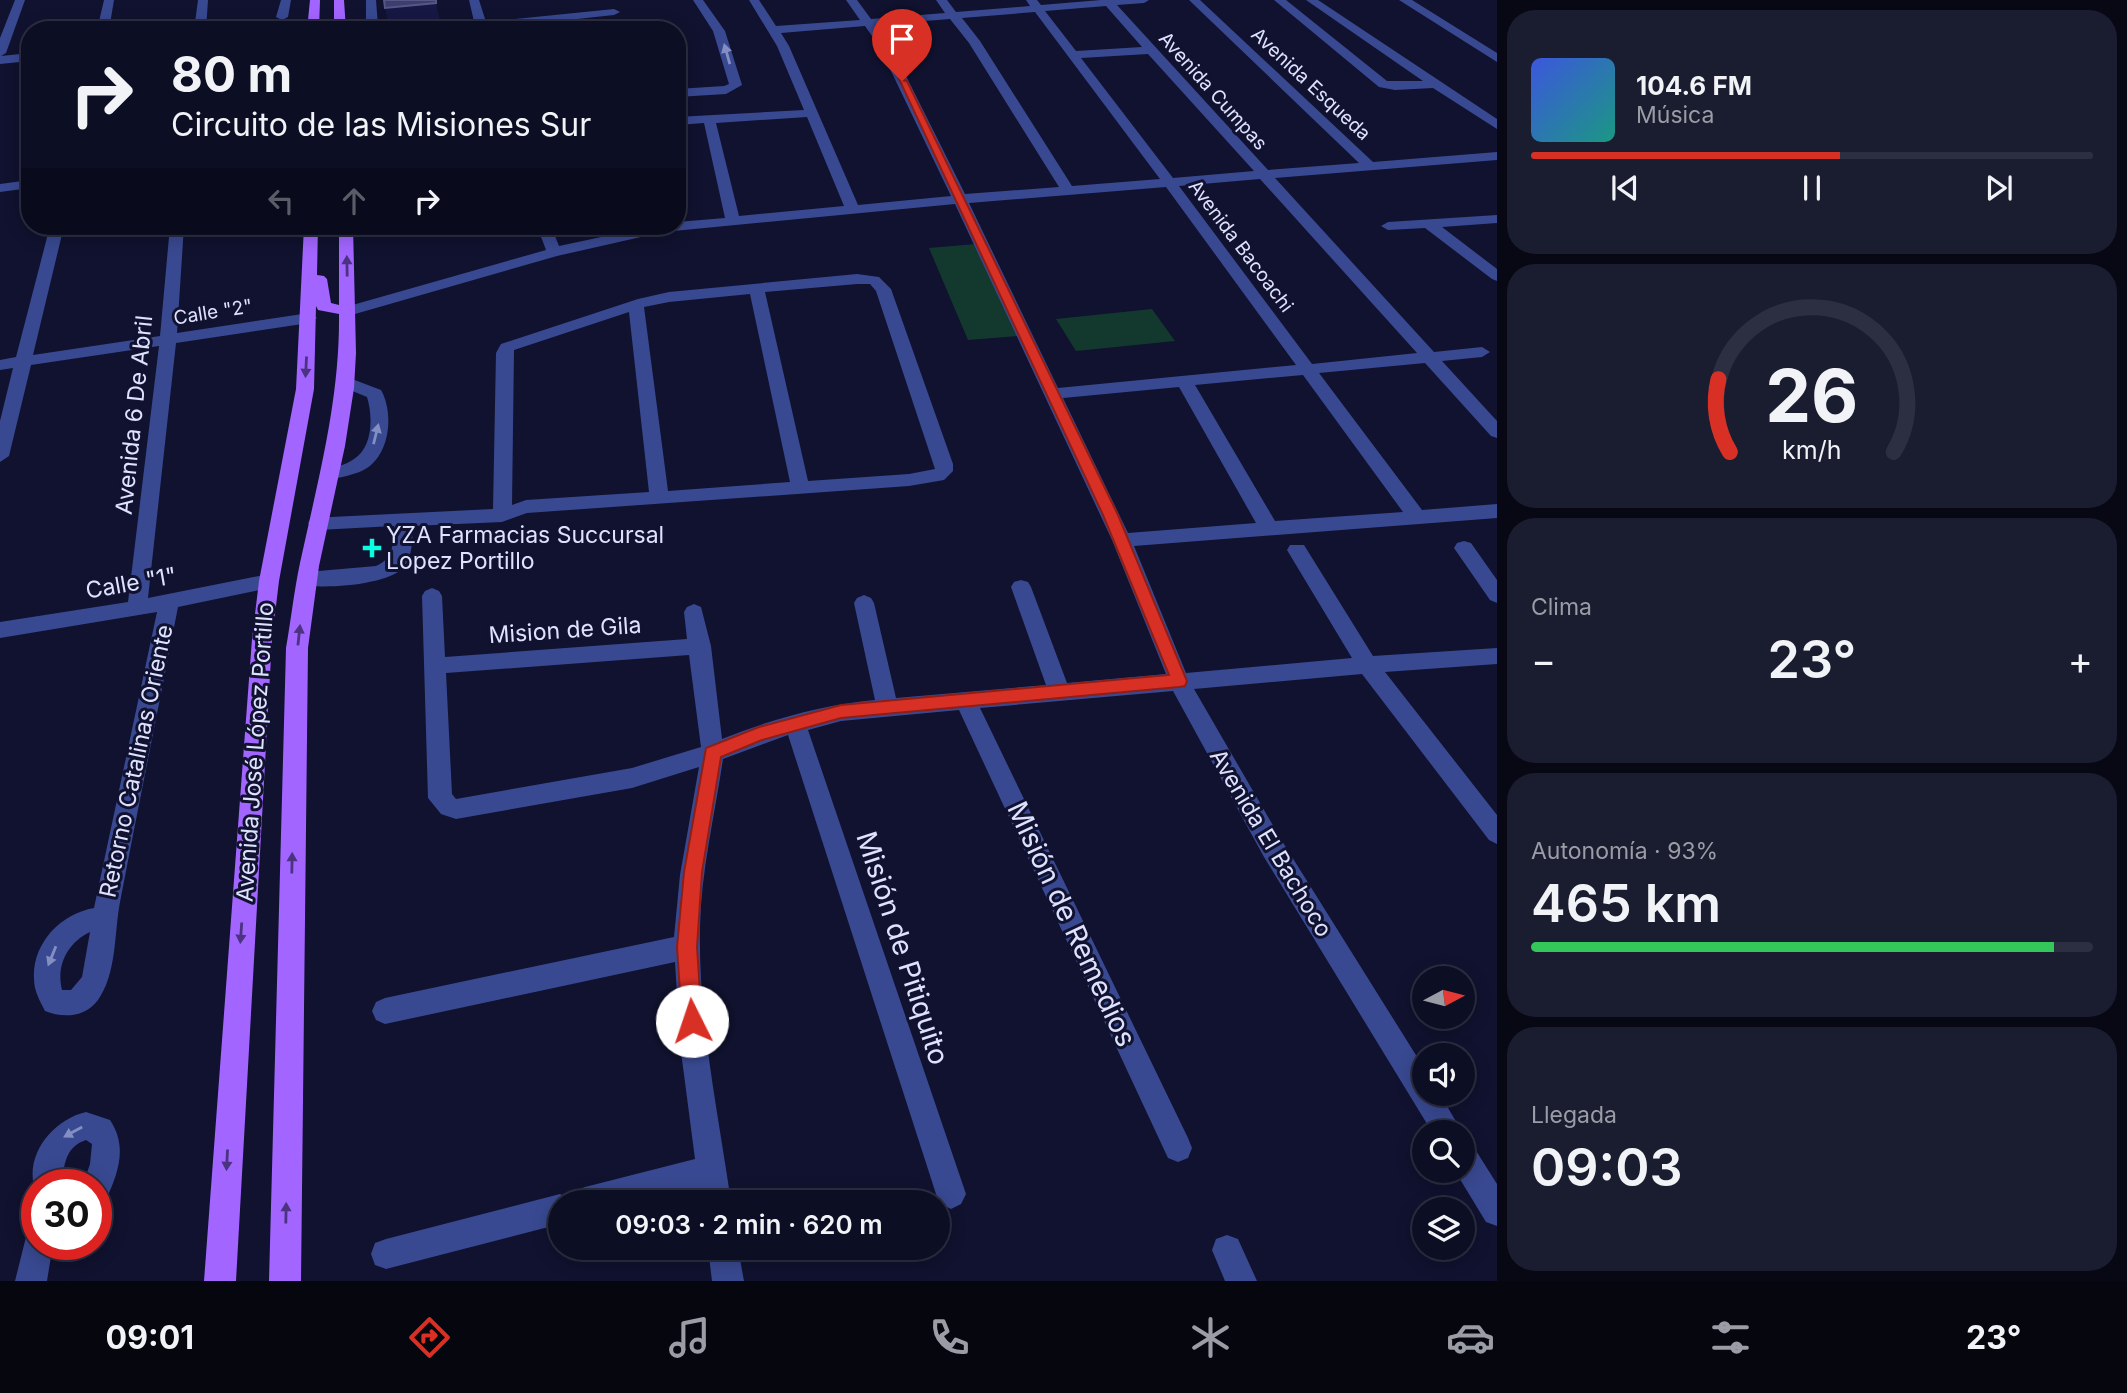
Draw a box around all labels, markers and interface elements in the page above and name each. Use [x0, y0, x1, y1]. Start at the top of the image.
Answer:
pin [872, 9, 932, 81]
icon: arrive [883, 20, 921, 58]
street label: Avenida Esqueda [1247, 23, 1375, 145]
street label: Avenida Cumpas [1154, 27, 1272, 155]
one-way arrow [722, 43, 732, 64]
text: 80 m [171, 45, 292, 104]
icon: right [56, 49, 147, 140]
text: 104.6 FM [1636, 70, 1752, 101]
text: Música [1636, 101, 1714, 129]
text: Circuito de las Misiones Sur [171, 105, 591, 144]
icon: previous [1606, 169, 1644, 207]
icon: pause [1793, 169, 1831, 207]
icon: next [1980, 169, 2018, 207]
street label: Avenida Bacoachi [1184, 175, 1298, 317]
icon: left [262, 182, 300, 220]
icon: ahead [335, 182, 373, 220]
icon: right [408, 182, 446, 220]
one-way arrow [341, 255, 353, 277]
street label: Calle "2" [172, 294, 254, 330]
street label: Avenida 6 De Abril [110, 314, 158, 516]
text: 26 [1765, 352, 1859, 441]
one-way arrow [301, 357, 312, 379]
one-way arrow [371, 422, 382, 444]
text: km/h [1782, 435, 1842, 465]
place label: YZA Farmacias Succursal Lopez Portillo [386, 521, 664, 575]
marker: YZA Farmacias Succursal Lopez Portillo [364, 540, 380, 556]
street label: Calle "1" [83, 561, 179, 605]
text: Clima [1531, 593, 1592, 621]
street label: Avenida José López Portillo [231, 601, 279, 903]
street label: Mision de Gila [488, 611, 642, 649]
street label: Retorno Catalinas Oriente [93, 622, 179, 900]
one-way arrow [293, 624, 304, 646]
text: 23° [1768, 628, 1856, 691]
text: − [1531, 637, 1556, 683]
text: + [2068, 637, 2093, 683]
street label: Avenida El Bachoco [1204, 744, 1338, 942]
street label: Misión de Remedios [1000, 796, 1144, 1052]
street label: Misión de Pitiquito [849, 827, 957, 1069]
text: Autonomía · 93% [1531, 837, 1718, 865]
one-way arrow [287, 852, 298, 874]
text: 465 km [1531, 872, 1721, 935]
one-way arrow [236, 922, 247, 944]
one-way arrow [47, 946, 58, 967]
north arrow [1412, 966, 1475, 1029]
map controls [1412, 966, 1475, 1260]
position arrow [655, 984, 729, 1058]
button: sound [1412, 1043, 1475, 1106]
text: Llegada [1531, 1101, 1617, 1129]
button: search [1412, 1120, 1475, 1183]
one-way arrow [64, 1126, 83, 1138]
text: 09:03 [1531, 1136, 1683, 1199]
one-way arrow [222, 1150, 233, 1172]
speed limit sign: 30 [21, 1169, 112, 1260]
button: layers [1412, 1197, 1475, 1260]
one-way arrow [280, 1202, 292, 1224]
text: 09:03 · 2 min · 620 m [615, 1209, 883, 1240]
icon: directions [405, 1313, 454, 1362]
icon: music [665, 1313, 714, 1362]
icon: phone [925, 1313, 974, 1362]
icon: climate [1186, 1313, 1235, 1362]
icon: car [1446, 1313, 1495, 1362]
icon: filters [1706, 1313, 1755, 1362]
text: 09:01 [106, 1318, 194, 1357]
text: 23° [1966, 1318, 2021, 1357]

